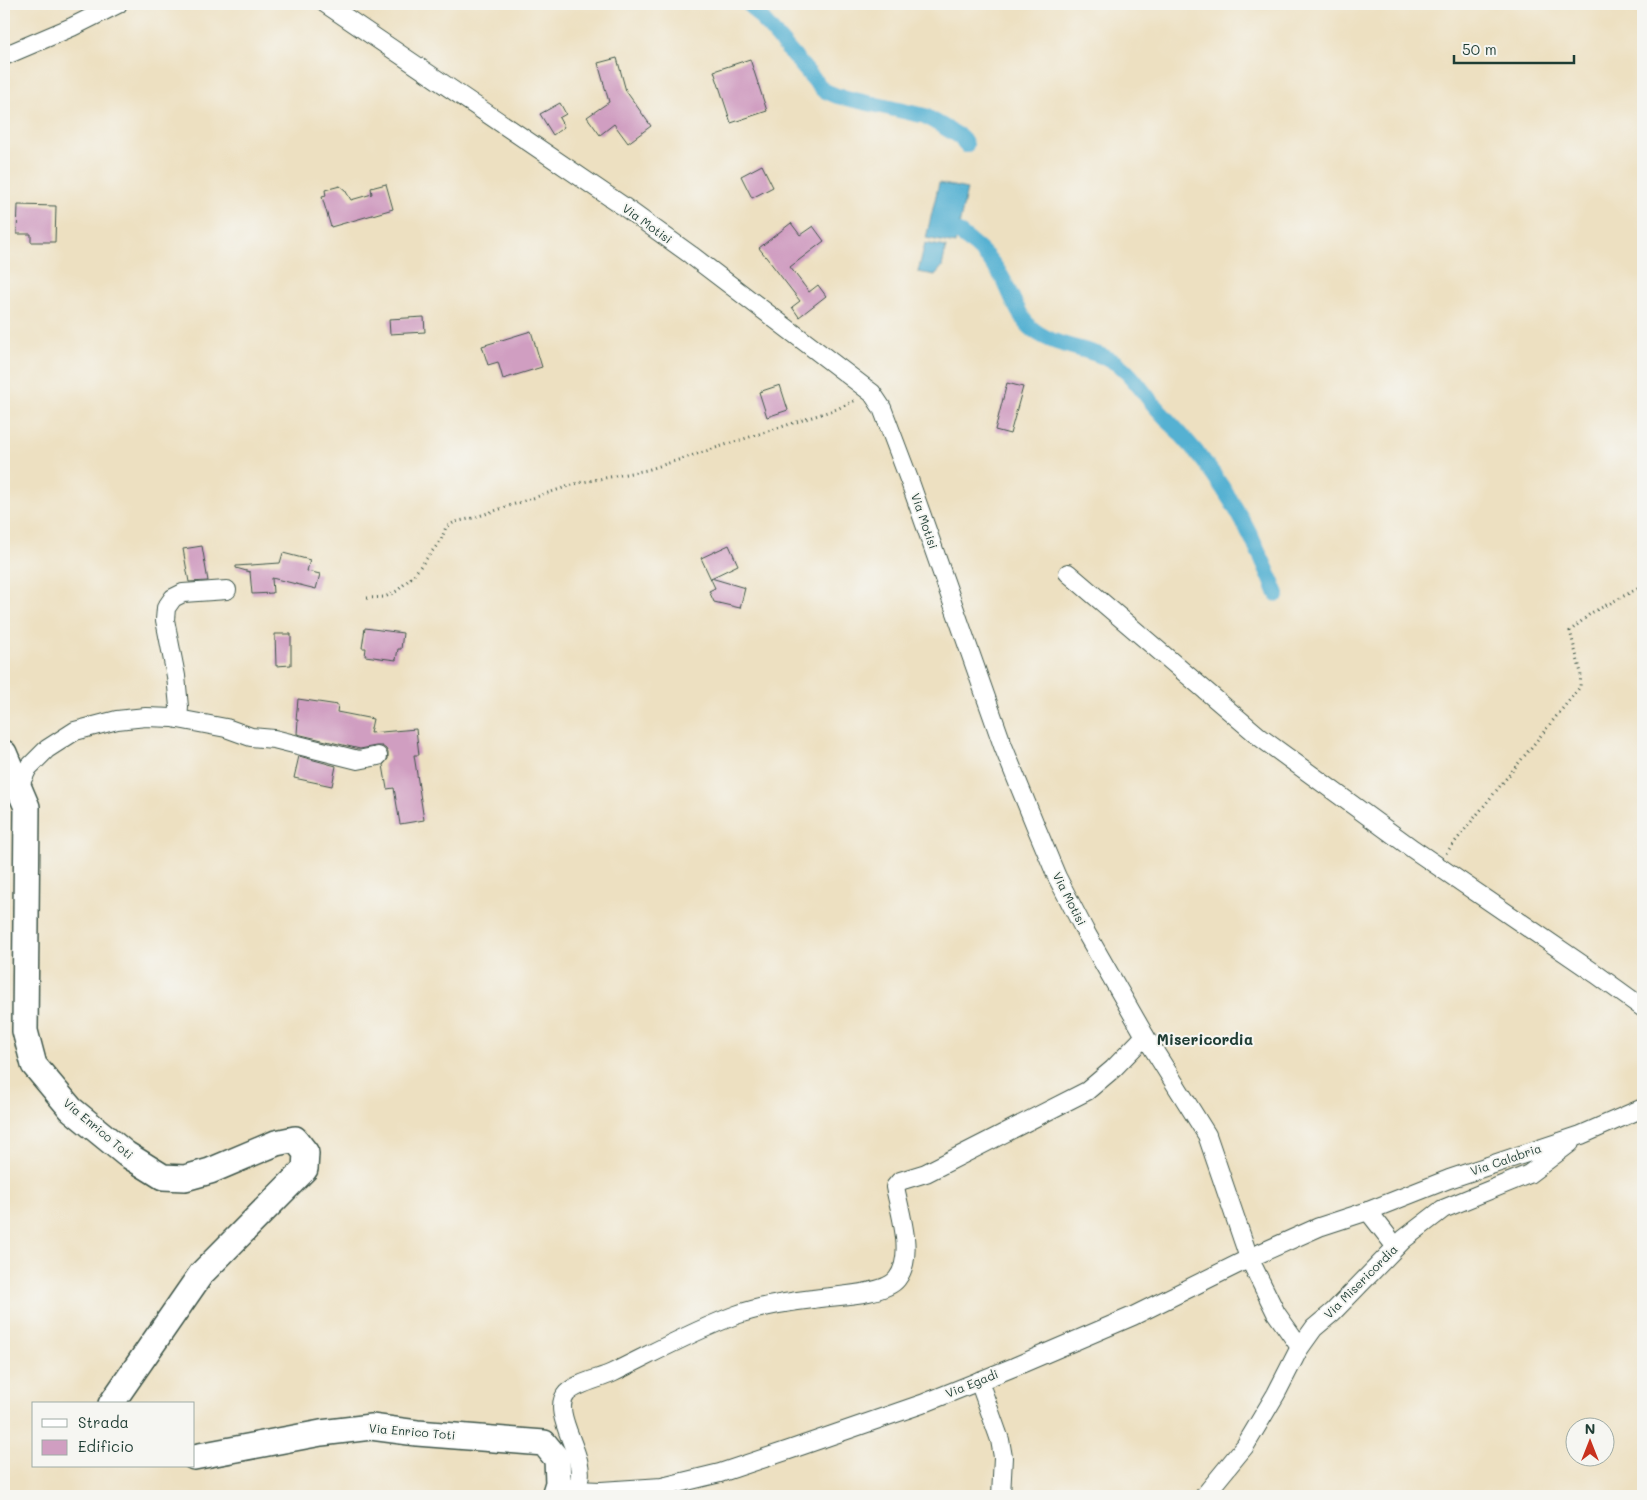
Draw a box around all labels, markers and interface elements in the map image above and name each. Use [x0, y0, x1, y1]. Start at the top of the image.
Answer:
scale bar [1454, 32, 1574, 64]
text: 50 m [1462, 39, 1497, 59]
street label: Via Motisi [619, 200, 676, 247]
street label: Via Motisi [908, 491, 942, 551]
street label: Via Motisi [1050, 869, 1090, 928]
district label: Misericordia [1157, 1029, 1253, 1049]
street label: Via Enrico Toti [60, 1094, 137, 1162]
street label: Via Calabria [1468, 1139, 1543, 1179]
street label: Via Misericordia [1320, 1241, 1401, 1322]
street label: Via Egadi [943, 1365, 1000, 1401]
legend [32, 1402, 195, 1468]
text: Strada [78, 1412, 129, 1432]
north arrow [1564, 1418, 1614, 1468]
street label: Via Enrico Toti [368, 1419, 456, 1443]
text: N [1585, 1419, 1595, 1438]
text: Edificio [78, 1436, 134, 1456]

